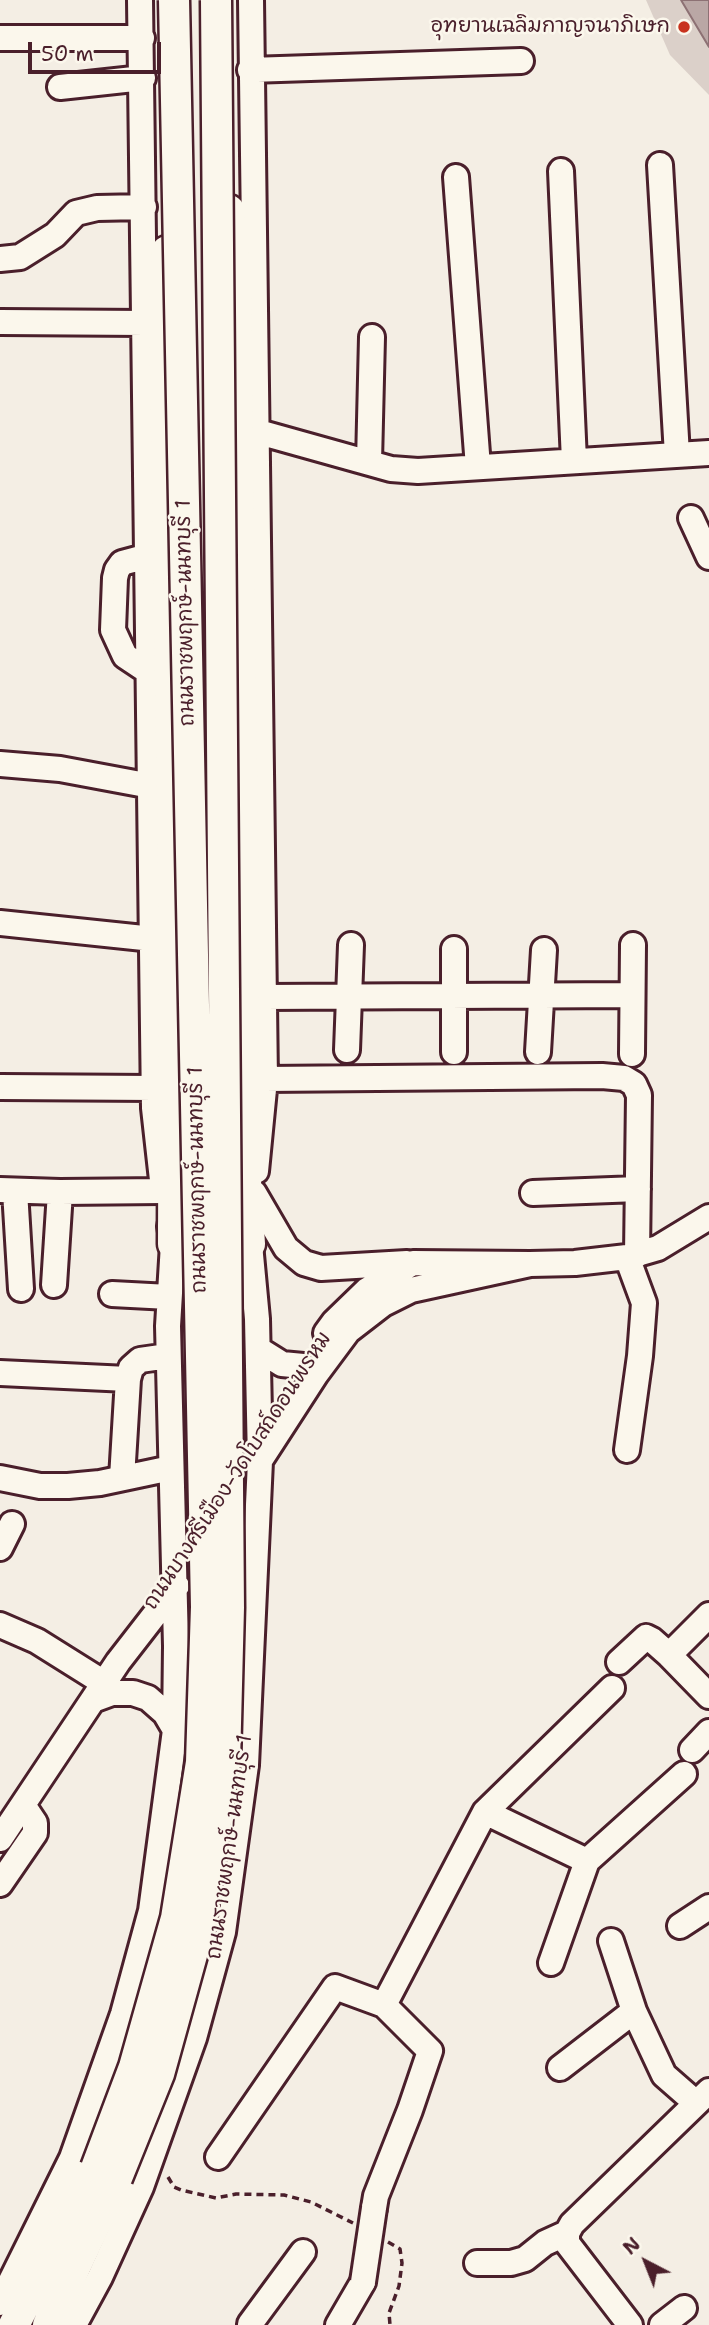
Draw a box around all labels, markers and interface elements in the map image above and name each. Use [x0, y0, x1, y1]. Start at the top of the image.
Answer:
place label: อุทยานเฉลิมกาญจนาภิเษก [431, 14, 670, 40]
marker: อุทยานเฉลิมกาญจนาภิเษก [676, 19, 692, 35]
scale bar [32, 28, 164, 72]
text: 50 m [41, 40, 94, 68]
street label: ถนนราชพฤกษ์-นนทบุรี 1 [171, 499, 201, 727]
street label: ถนนราชพฤกษ์-นนทบุรี 1 [183, 1066, 213, 1294]
street label: ถนนบางศรีเมือง-วัดโบสถ์ดอนพรหม [139, 1327, 337, 1615]
street label: ถนนราชพฤกษ์-นนทบุรี 1 [202, 1733, 258, 1961]
north arrow [611, 2227, 681, 2297]
text: N [618, 2232, 646, 2260]

